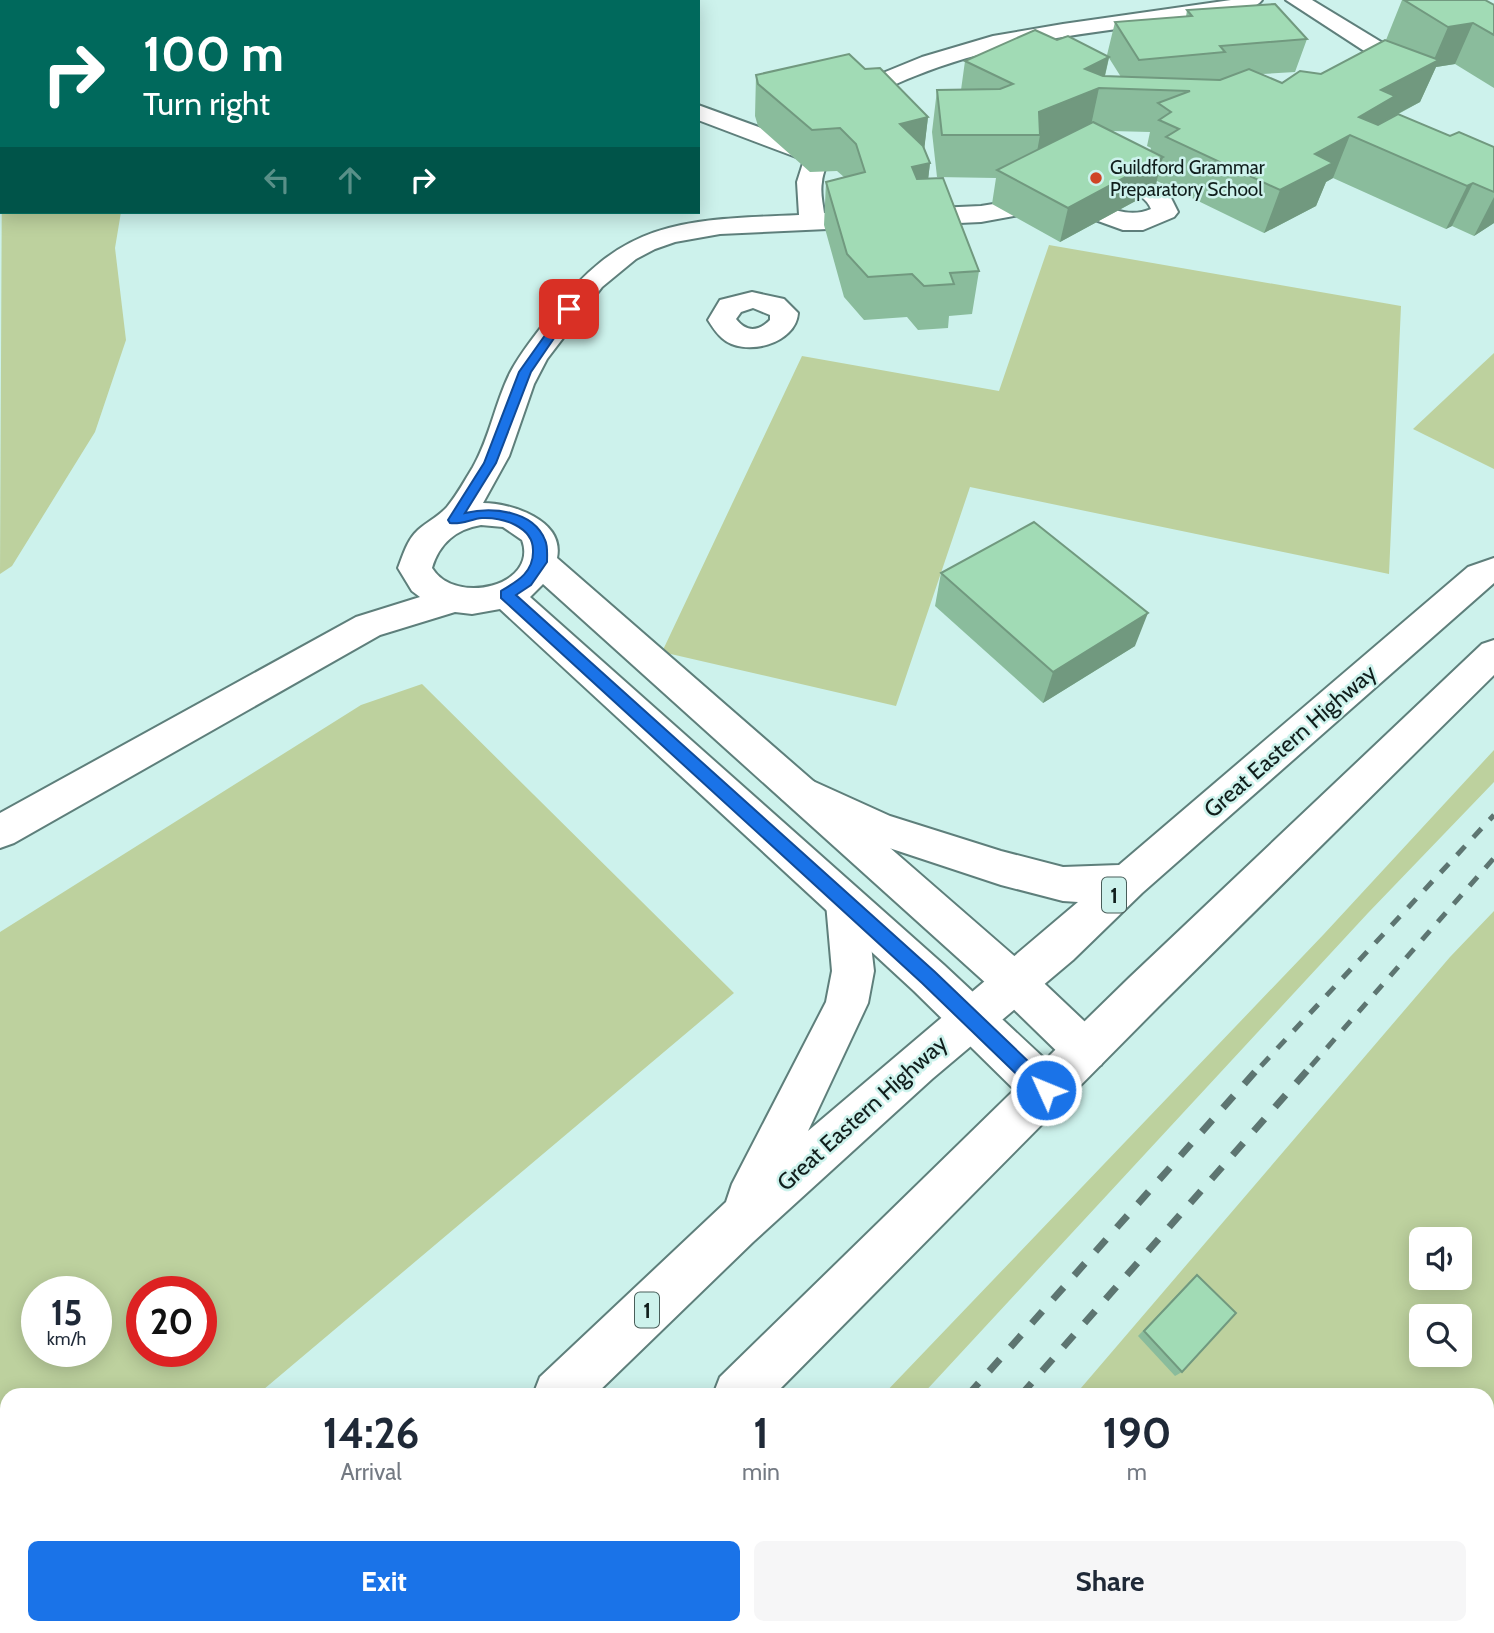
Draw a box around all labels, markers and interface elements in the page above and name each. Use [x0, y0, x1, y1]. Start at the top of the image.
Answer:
text: 100 m [143, 24, 284, 83]
icon: right [28, 28, 119, 119]
text: Turn right [143, 84, 270, 123]
place label: Guildford Grammar Preparatory School [1110, 156, 1265, 201]
icon: left [258, 161, 296, 199]
icon: ahead [331, 161, 369, 199]
icon: right [404, 161, 442, 199]
marker: Guildford Grammar Preparatory School [1088, 170, 1104, 186]
pin [539, 279, 599, 339]
icon: arrive [550, 290, 588, 328]
street label: Great Eastern Highway [1198, 658, 1382, 823]
road number: 1 [1102, 878, 1126, 912]
street label: Great Eastern Highway [771, 1029, 953, 1197]
position arrow [1009, 1053, 1083, 1127]
map controls [1409, 1227, 1472, 1367]
button: sound [1409, 1227, 1472, 1290]
speed limit sign: 20 [126, 1276, 217, 1367]
text: 15 [51, 1291, 82, 1334]
road number: 1 [635, 1292, 659, 1328]
button: search [1409, 1304, 1472, 1367]
text: km/h [47, 1328, 86, 1350]
text: 14:26 [323, 1407, 419, 1459]
text: 1 [753, 1407, 769, 1459]
text: 190 [1103, 1407, 1171, 1459]
text: Arrival [340, 1458, 402, 1486]
text: min [742, 1458, 780, 1486]
text: m [1127, 1458, 1147, 1486]
button: Exit [28, 1541, 740, 1621]
button: Share [754, 1541, 1466, 1621]

